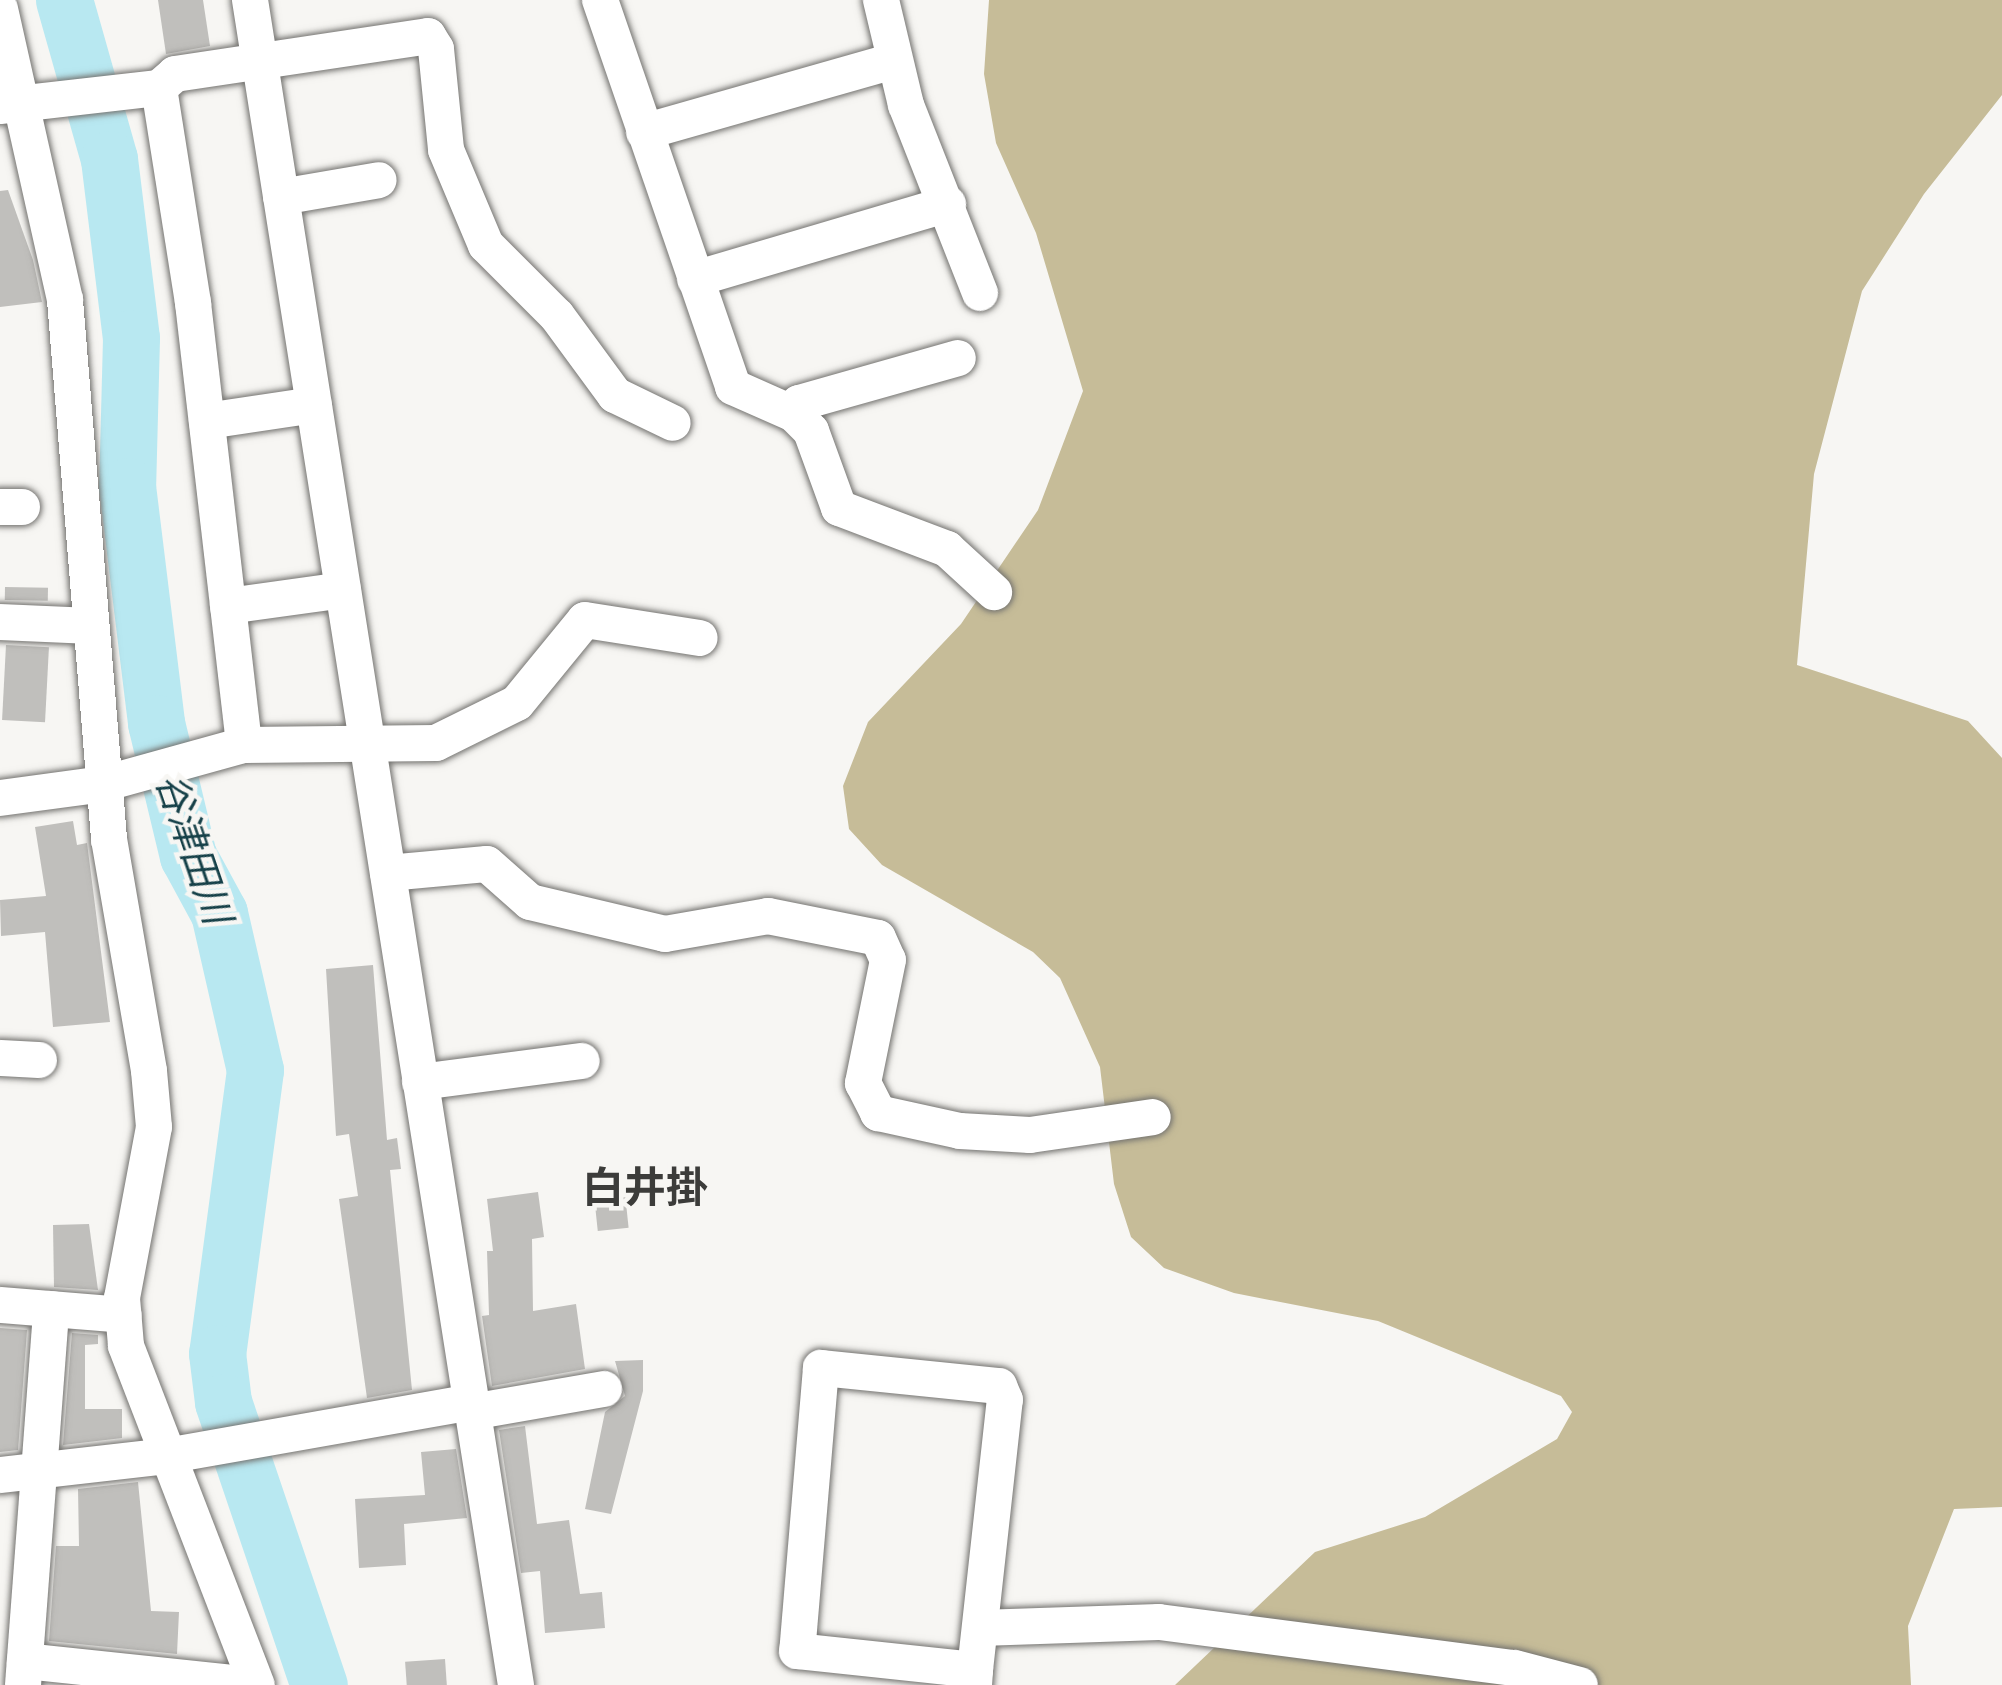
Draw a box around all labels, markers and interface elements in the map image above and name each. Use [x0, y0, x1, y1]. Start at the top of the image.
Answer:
water label: 谷津田川 [147, 767, 243, 929]
district label: 白井掛 [582, 1161, 708, 1211]

